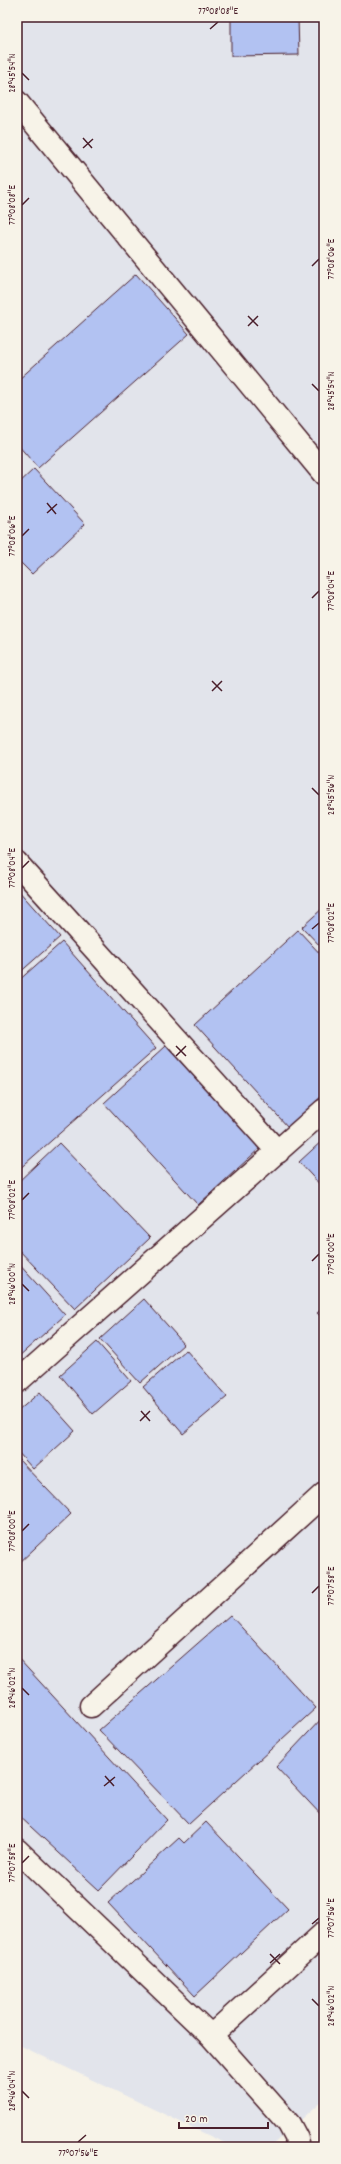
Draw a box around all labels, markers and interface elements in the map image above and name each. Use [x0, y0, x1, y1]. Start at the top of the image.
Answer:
text: 77°08'08"E [198, 5, 238, 19]
text: 28°45'54"N [6, 53, 20, 93]
text: 77°08'08"E [6, 185, 20, 225]
text: 77°08'06"E [325, 238, 339, 279]
text: 28°45'54"N [325, 371, 339, 411]
text: 77°08'06"E [6, 515, 20, 556]
text: 77°08'04"E [325, 571, 339, 611]
text: 28°45'56"N [325, 775, 339, 815]
text: 77°08'04"E [6, 848, 20, 888]
text: 77°08'02"E [325, 902, 339, 943]
text: 77°08'02"E [6, 1179, 20, 1220]
text: 77°08'00"E [325, 1233, 339, 1275]
text: 28°46'00"N [6, 1263, 20, 1305]
text: 77°08'00"E [6, 1510, 20, 1552]
text: 77°07'58"E [325, 1566, 339, 1605]
text: 28°46'02"N [6, 1667, 20, 1708]
text: 77°07'58"E [6, 1843, 20, 1882]
text: 77°07'56"E [325, 1898, 339, 1938]
text: 28°46'02"N [325, 1985, 339, 2026]
text: 28°46'04"N [6, 2071, 20, 2111]
scale bar [179, 2104, 268, 2130]
text: 20 m [185, 2111, 208, 2128]
text: 77°07'56"E [58, 2147, 98, 2161]

